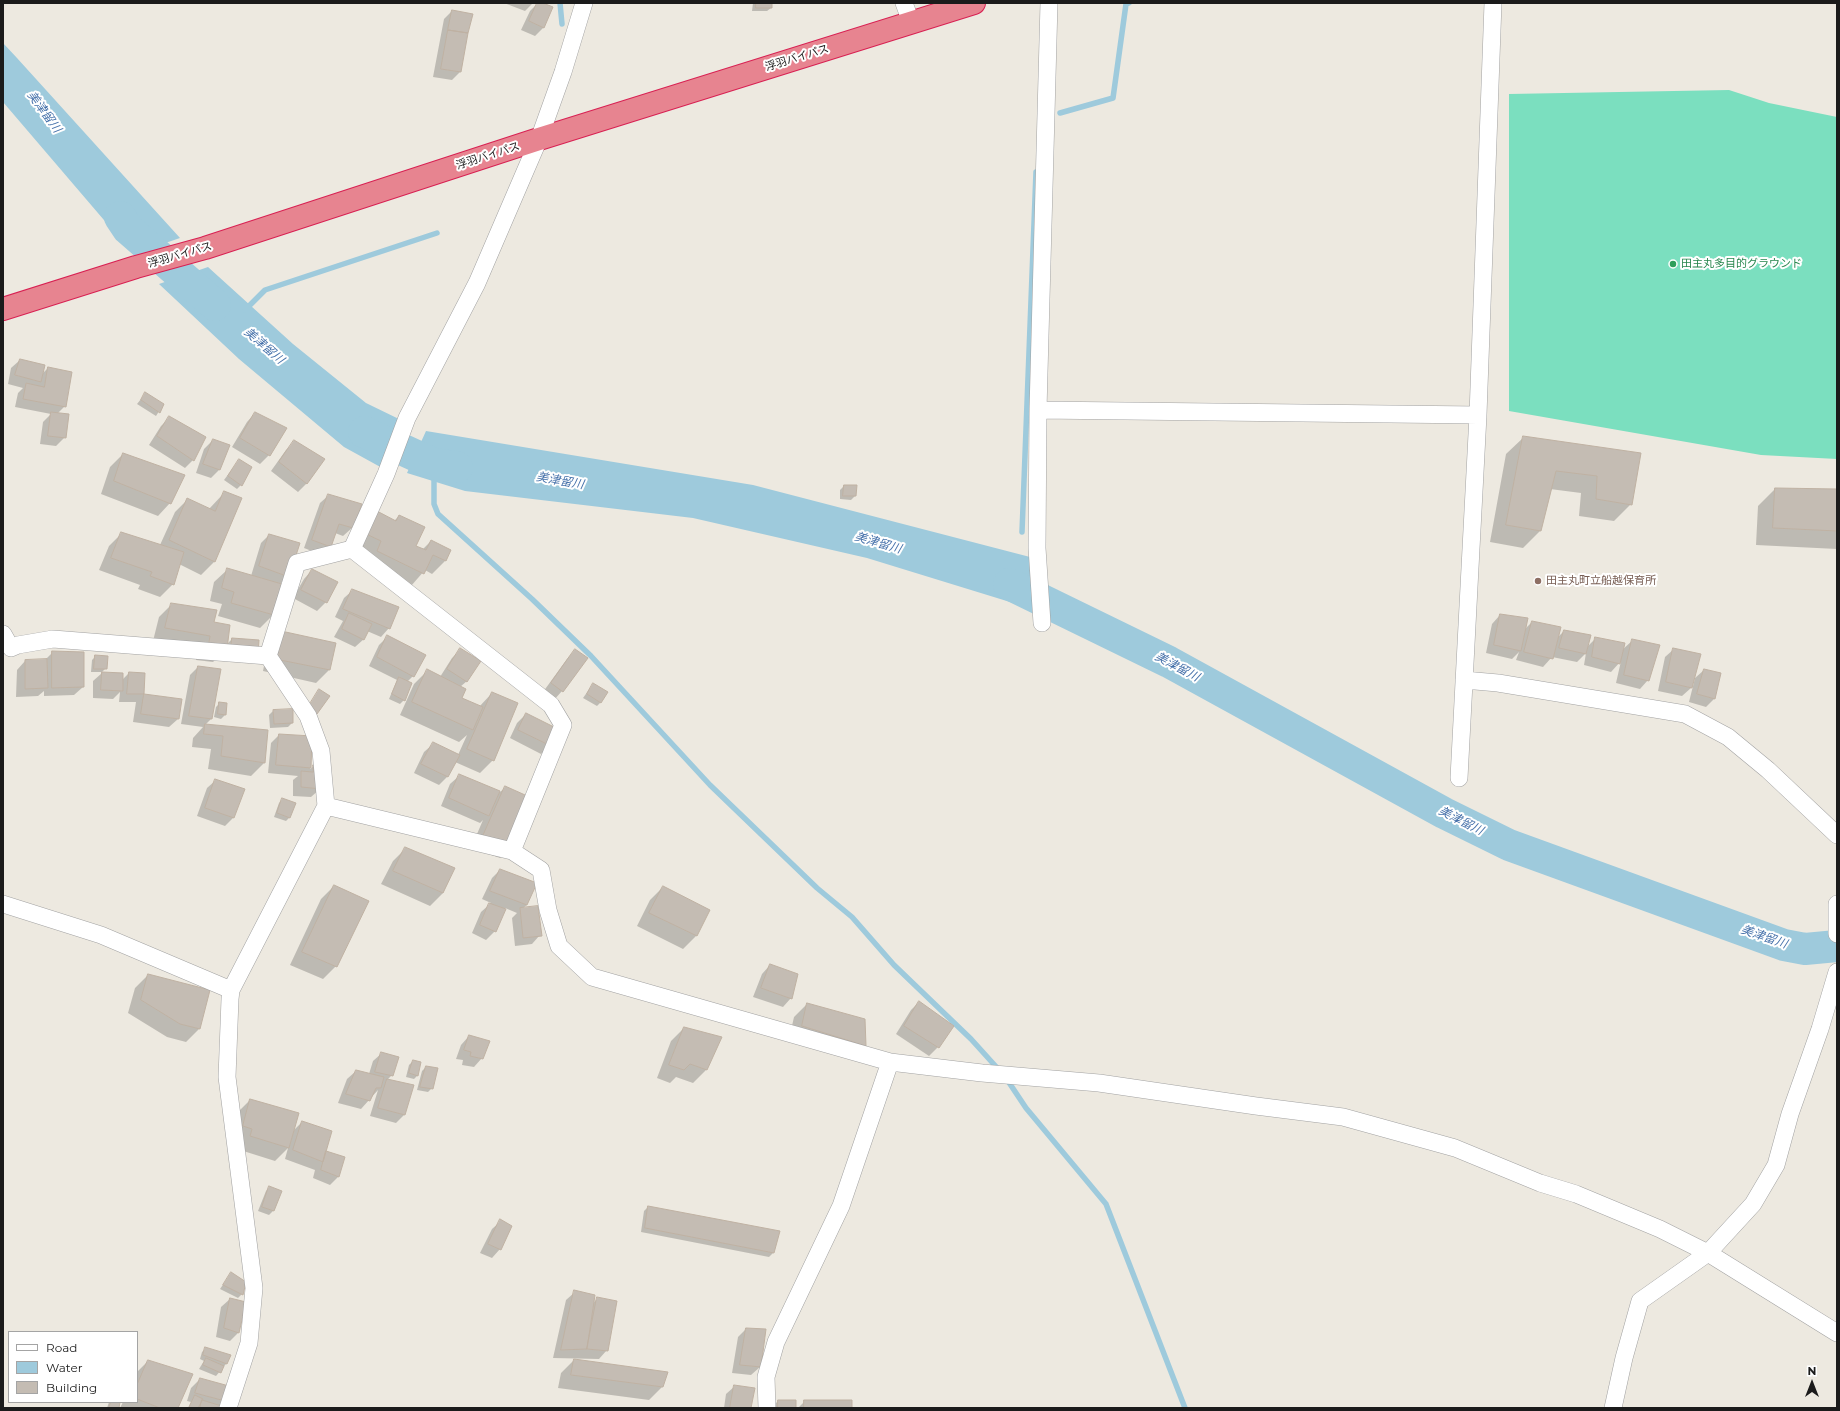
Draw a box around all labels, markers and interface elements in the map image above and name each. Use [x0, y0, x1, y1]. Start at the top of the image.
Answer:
street label: 浮羽バイパス [764, 42, 830, 74]
water label: 美津留川 [24, 88, 64, 136]
street label: 浮羽バイパス [455, 140, 521, 172]
street label: 浮羽バイパス [146, 240, 214, 270]
place label: 田主丸多目的グラウンド [1681, 257, 1802, 271]
marker: 田主丸多目的グラウンド [1668, 259, 1678, 269]
water label: 美津留川 [241, 325, 287, 367]
water label: 美津留川 [535, 470, 585, 492]
water label: 美津留川 [853, 529, 903, 557]
place label: 田主丸町立船越保育所 [1546, 574, 1656, 588]
marker: 田主丸町立船越保育所 [1533, 576, 1543, 586]
water label: 美津留川 [1152, 649, 1202, 685]
water label: 美津留川 [1436, 804, 1486, 838]
water label: 美津留川 [1739, 922, 1789, 952]
legend [8, 1331, 138, 1403]
text: Road [46, 1340, 77, 1355]
text: Water [46, 1360, 82, 1375]
north arrow [1792, 1363, 1832, 1403]
text: N [1808, 1364, 1816, 1378]
text: Building [46, 1380, 97, 1395]

